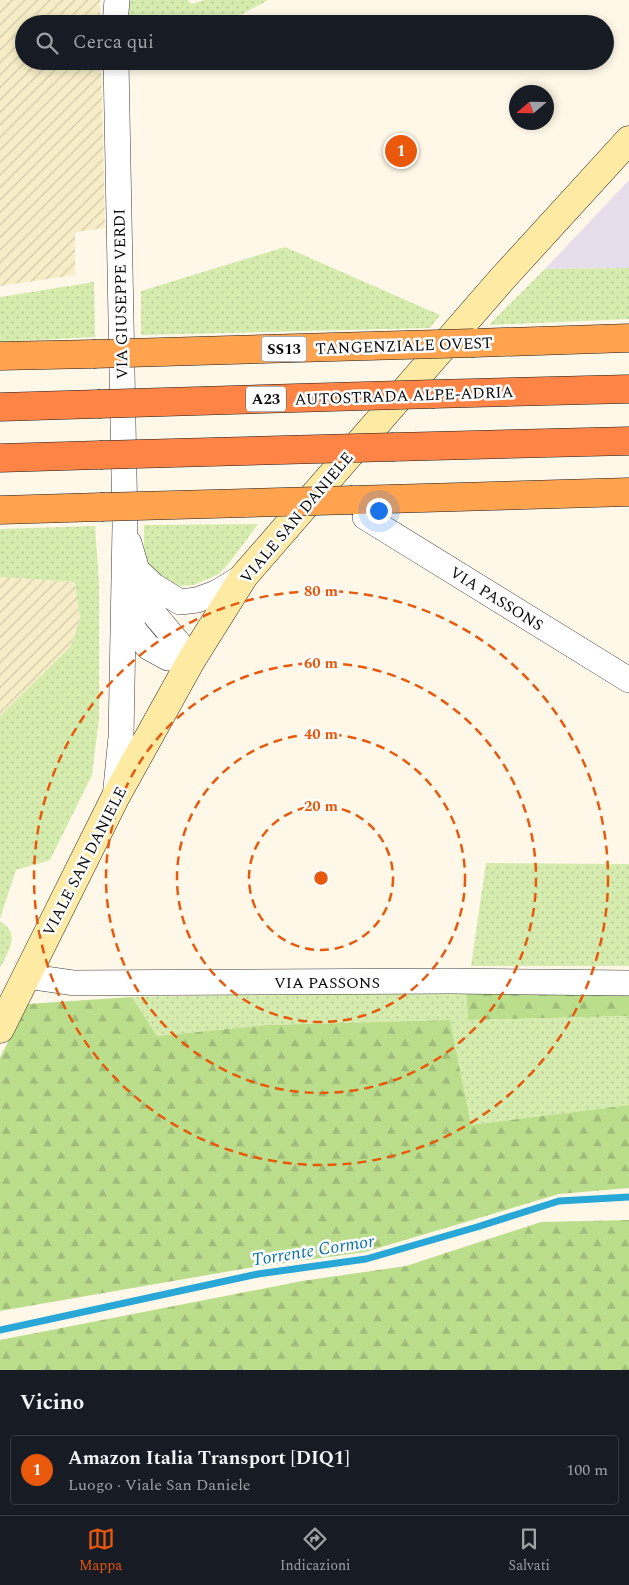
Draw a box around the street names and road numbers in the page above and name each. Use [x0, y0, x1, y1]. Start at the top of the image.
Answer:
street label: VIA GIUSEPPE VERDI [108, 208, 134, 380]
street label: TANGENZIALE OVEST [315, 331, 493, 361]
road number: SS13 [262, 336, 306, 362]
street label: AUTOSTRADA ALPE-ADRIA [294, 380, 514, 412]
road number: A23 [246, 386, 286, 412]
street label: VIALE SAN DANIELE [234, 447, 359, 589]
street label: VIA PASSONS [445, 561, 548, 637]
street label: VIALE SAN DANIELE [37, 782, 133, 940]
street label: VIA PASSONS [274, 971, 380, 995]

